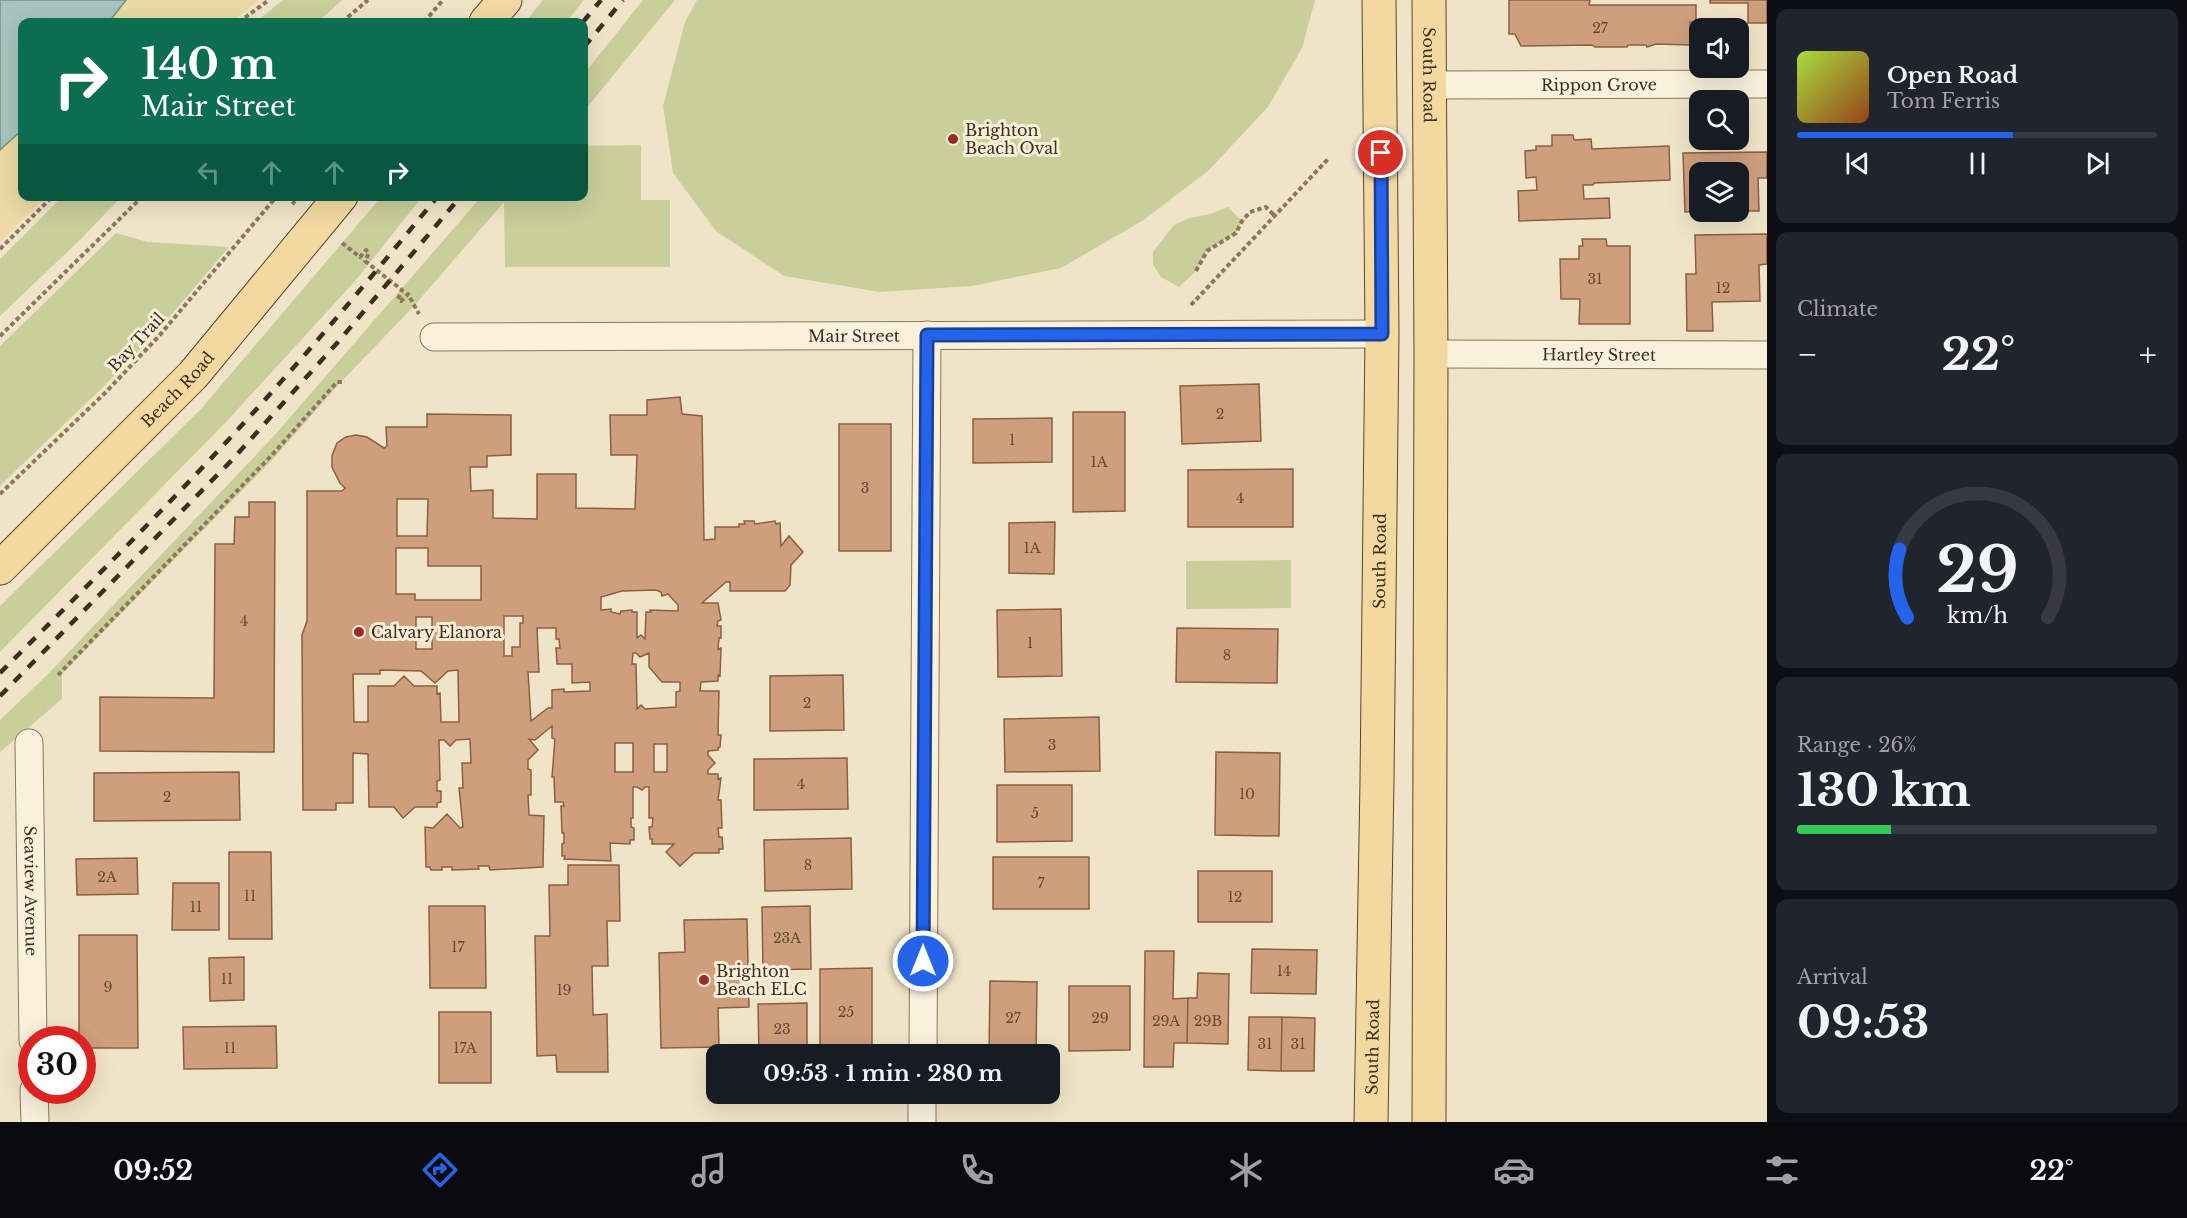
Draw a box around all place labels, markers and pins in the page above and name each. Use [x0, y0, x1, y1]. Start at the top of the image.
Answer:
place label: Brighton Beach Oval [965, 120, 1058, 158]
pin [1355, 127, 1406, 178]
marker: Brighton Beach Oval [946, 132, 960, 146]
place label: Calvary Elanora [371, 622, 502, 642]
marker: Calvary Elanora [352, 625, 366, 639]
place label: Brighton Beach ELC [716, 961, 807, 999]
marker: Brighton Beach ELC [697, 973, 711, 987]

